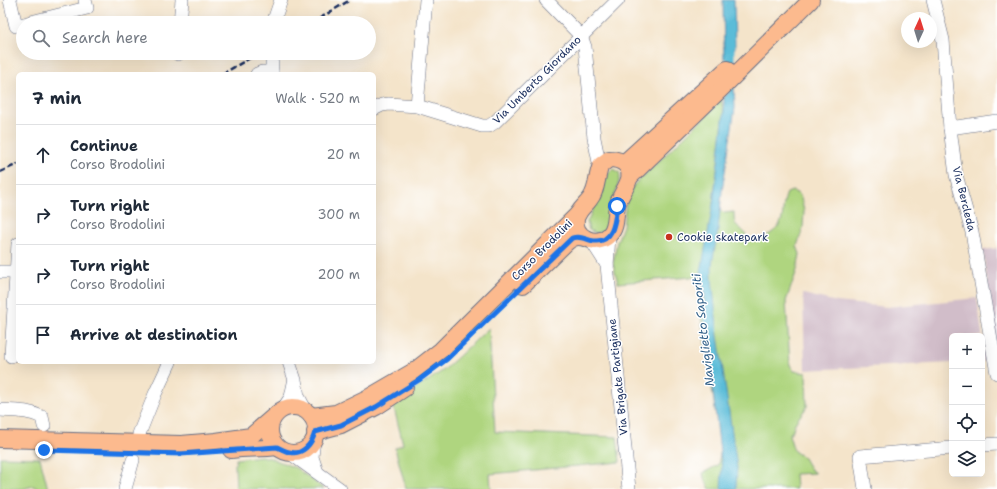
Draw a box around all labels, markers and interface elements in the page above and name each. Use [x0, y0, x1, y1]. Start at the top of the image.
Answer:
north arrow [901, 12, 937, 48]
search box [16, 16, 376, 60]
icon: search [30, 27, 52, 49]
text: Search here [62, 28, 148, 48]
street label: Via Umberto Giordano [489, 32, 585, 128]
text: 7 min [32, 87, 82, 109]
text: Walk · 520 m [275, 90, 360, 107]
text: Continue [70, 136, 138, 156]
icon: ahead [32, 144, 54, 166]
text: 20 m [327, 146, 360, 163]
text: Corso Brodolini [70, 156, 165, 173]
street label: Via Bercleda [949, 165, 979, 233]
text: Turn right [70, 196, 150, 216]
route start [608, 197, 626, 215]
icon: right [32, 204, 54, 226]
text: 300 m [317, 206, 360, 223]
text: Corso Brodolini [70, 216, 165, 233]
street label: Corso Brodolini [508, 216, 576, 284]
place label: Cookie skatepark [677, 230, 768, 245]
marker: Cookie skatepark [664, 232, 674, 242]
text: Turn right [70, 256, 150, 276]
icon: right [32, 264, 54, 286]
text: 200 m [318, 266, 360, 283]
water label: Naviglietto Saporiti [688, 272, 718, 387]
text: Corso Brodolini [70, 276, 165, 293]
street label: Via Brigate Partigiane [604, 318, 632, 436]
icon: arrive [32, 324, 54, 346]
text: Arrive at destination [70, 325, 238, 345]
map controls [949, 333, 985, 477]
button: + [949, 333, 985, 369]
button: − [949, 369, 985, 405]
button: locate [949, 405, 985, 441]
route end [35, 441, 53, 459]
button: layers [949, 441, 985, 477]

